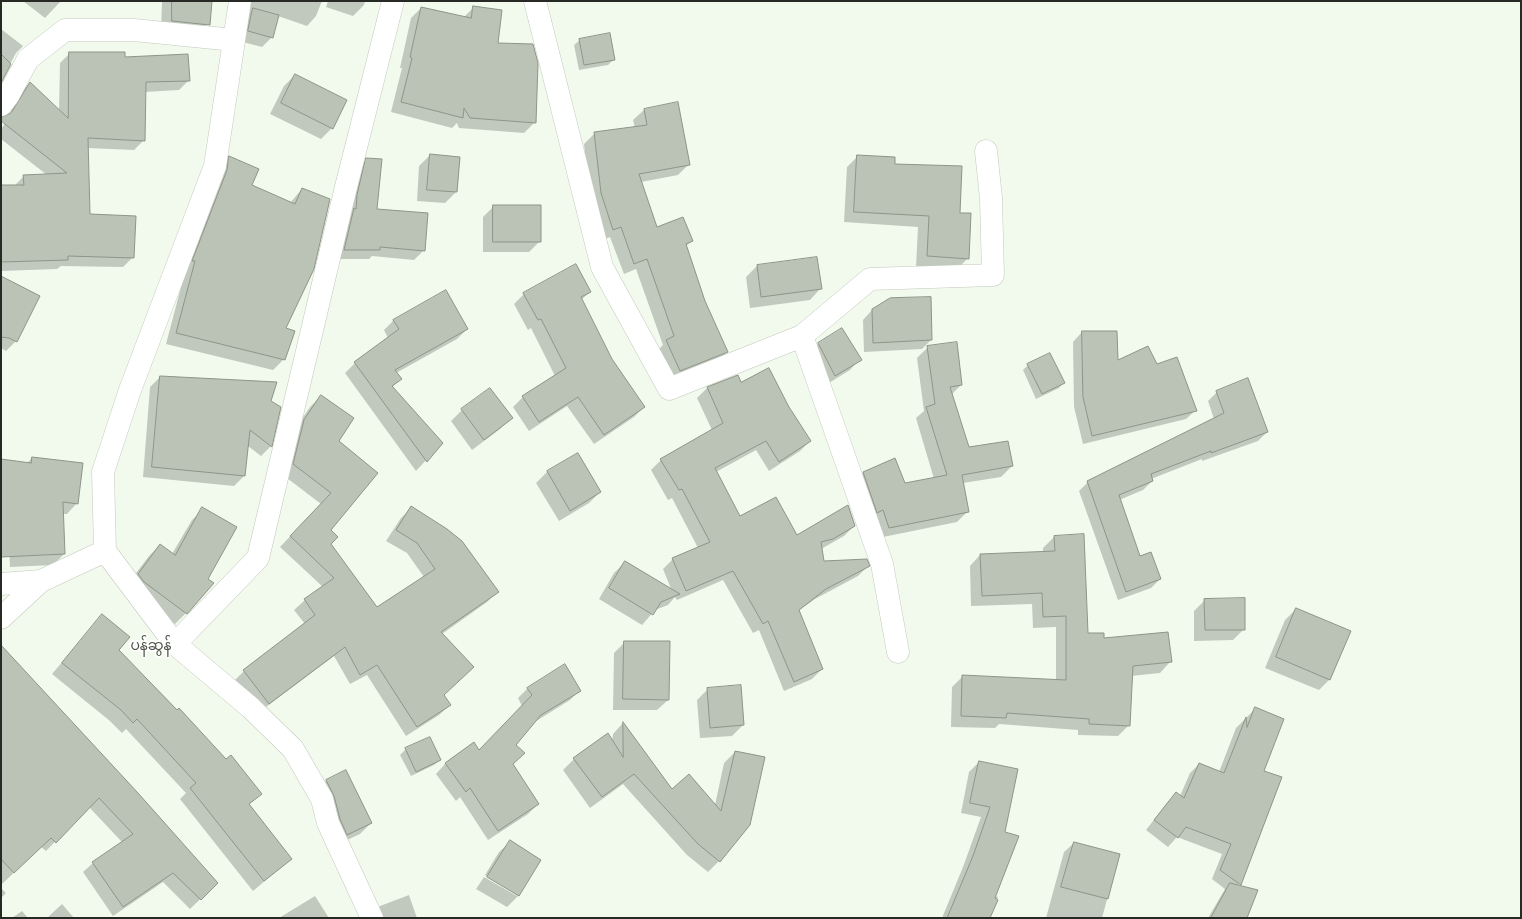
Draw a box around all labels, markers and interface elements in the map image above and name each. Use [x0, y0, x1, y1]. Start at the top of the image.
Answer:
district label: ပန်ဆွန် [130, 638, 172, 654]

